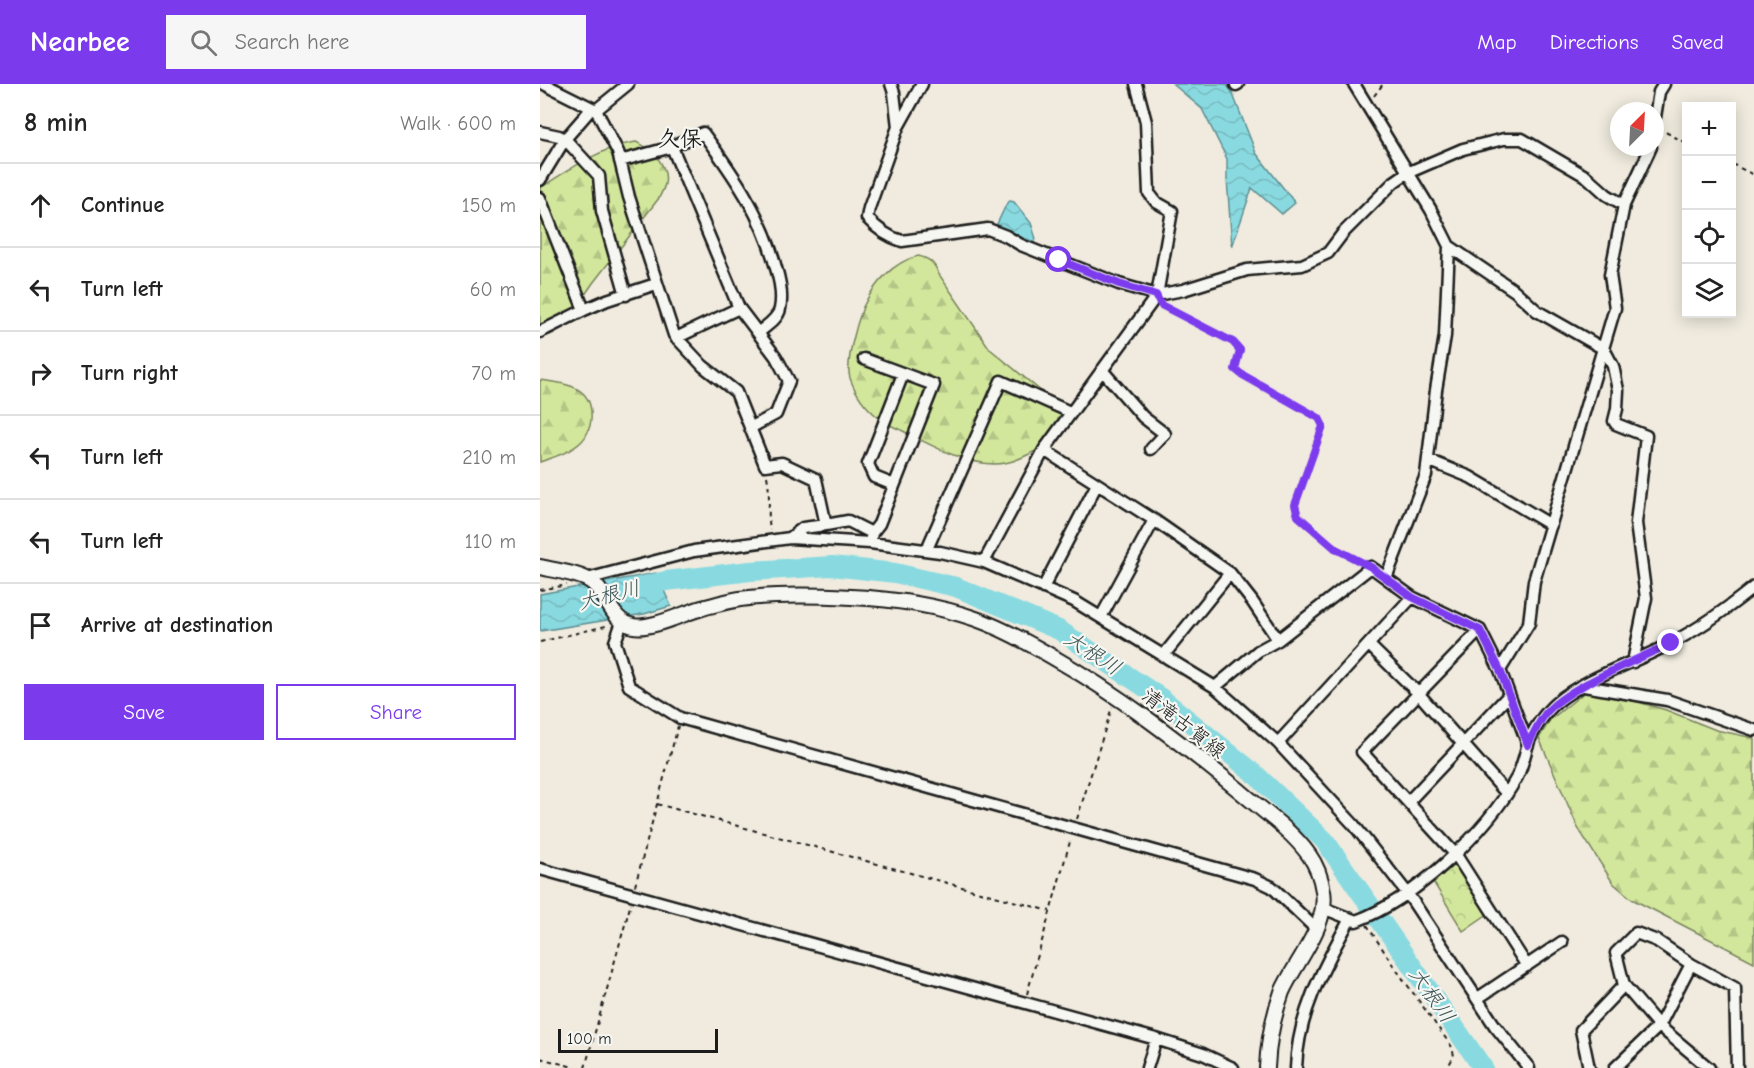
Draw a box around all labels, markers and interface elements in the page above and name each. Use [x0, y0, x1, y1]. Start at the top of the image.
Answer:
search box [166, 15, 586, 69]
text: Nearbee [30, 26, 130, 58]
icon: search [187, 26, 220, 59]
text: Search here [235, 29, 349, 55]
text: Map [1477, 30, 1517, 54]
text: Directions [1550, 30, 1639, 54]
text: Saved [1672, 30, 1724, 54]
north arrow [1610, 102, 1664, 156]
map controls [1682, 102, 1736, 318]
button: + [1682, 102, 1736, 156]
text: 8 min [24, 108, 88, 138]
text: Walk · 600 m [400, 112, 516, 135]
district label: 久保 [658, 126, 702, 152]
button: − [1682, 156, 1736, 210]
icon: ahead [24, 189, 57, 222]
text: Continue [81, 192, 164, 218]
text: 150 m [462, 194, 516, 217]
button: locate [1682, 210, 1736, 264]
route start [1045, 246, 1071, 272]
button: layers [1682, 264, 1736, 318]
icon: left [24, 273, 57, 306]
text: Turn left [81, 276, 163, 302]
text: 60 m [470, 278, 516, 301]
icon: right [24, 357, 57, 390]
text: Turn right [81, 360, 178, 386]
text: 70 m [471, 362, 516, 385]
icon: left [24, 441, 57, 474]
text: Turn left [81, 444, 163, 470]
text: 210 m [462, 446, 516, 469]
icon: left [24, 525, 57, 558]
text: Turn left [81, 528, 163, 554]
text: 110 m [465, 530, 516, 553]
water label: 大根川 [576, 576, 642, 614]
icon: arrive [24, 609, 57, 642]
text: Arrive at destination [81, 612, 273, 638]
water label: 大根川 [1060, 626, 1126, 680]
route end [1657, 629, 1683, 655]
button: Save [24, 684, 264, 740]
button: Share [276, 684, 516, 740]
street label: 清滝古賀線 [1137, 684, 1230, 763]
water label: 大根川 [1404, 962, 1460, 1028]
scale bar [558, 1026, 718, 1054]
text: 100 m [567, 1030, 611, 1048]

